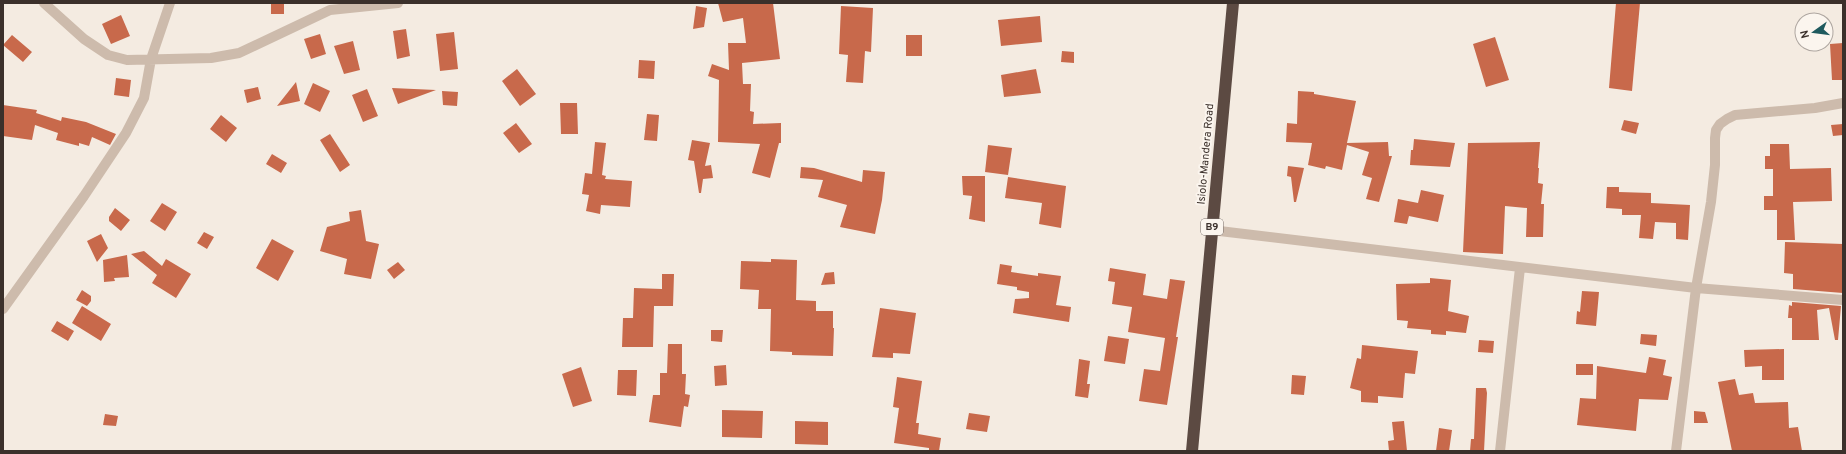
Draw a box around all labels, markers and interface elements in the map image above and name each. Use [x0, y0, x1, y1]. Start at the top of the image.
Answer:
north arrow [1794, 12, 1834, 52]
text: N [1798, 29, 1813, 40]
street label: Isiolo-Mandera Road [1195, 103, 1217, 205]
road number: B9 [1201, 219, 1223, 235]

